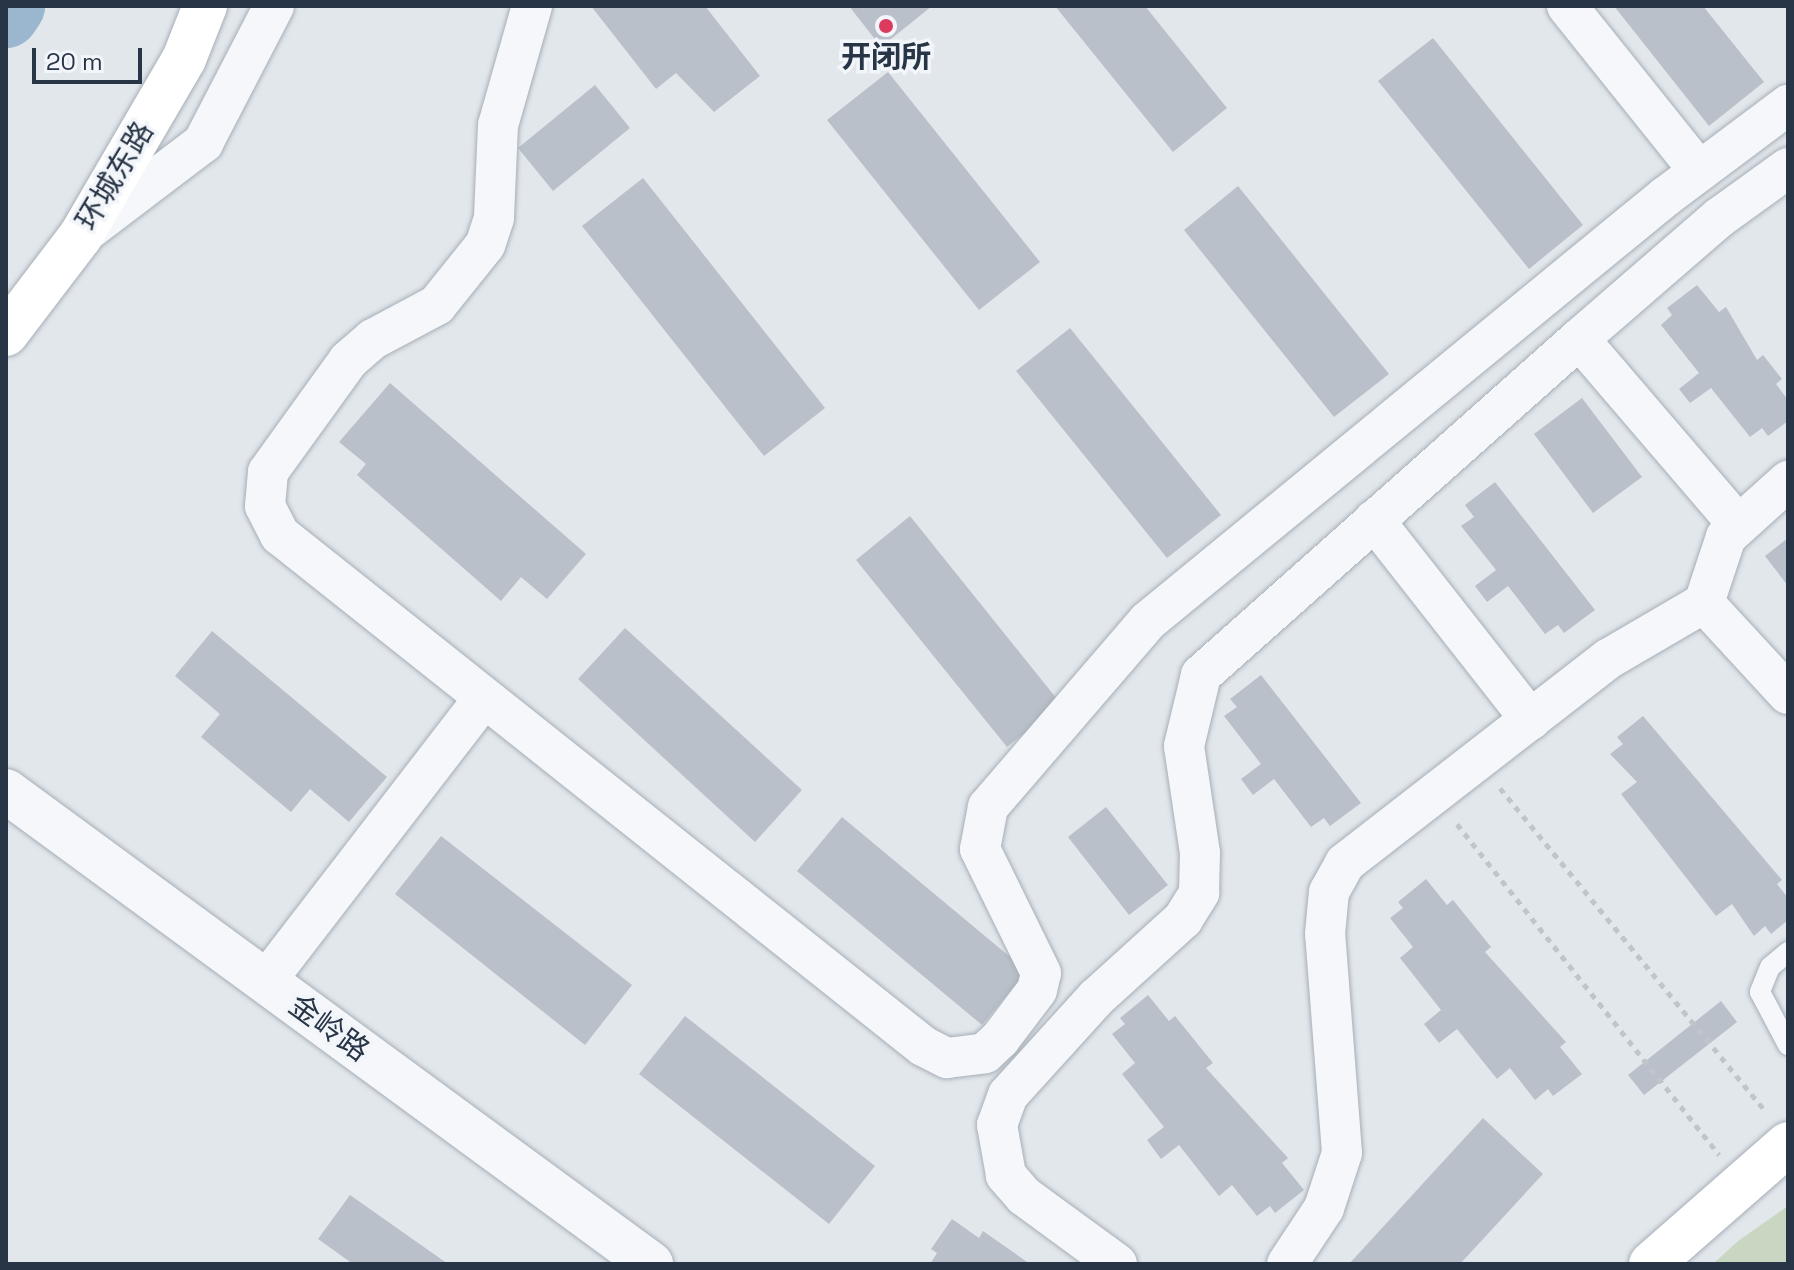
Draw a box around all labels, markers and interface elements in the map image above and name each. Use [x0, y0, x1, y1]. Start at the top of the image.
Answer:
marker: 开闭所 [877, 17, 895, 35]
scale bar [36, 32, 146, 82]
place label: 开闭所 [841, 39, 931, 75]
text: 20 m [46, 46, 103, 77]
street label: 环城东路 [69, 115, 161, 237]
street label: 金岭路 [282, 987, 376, 1069]

